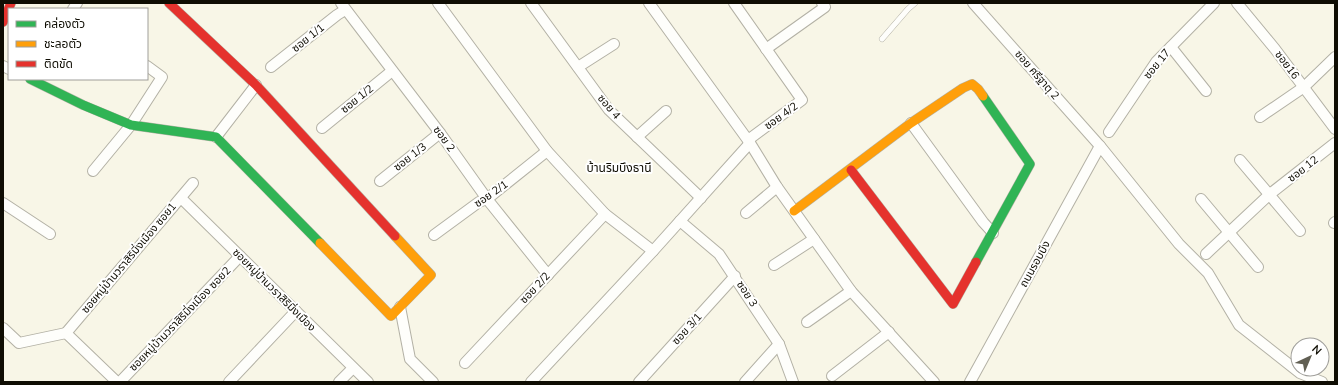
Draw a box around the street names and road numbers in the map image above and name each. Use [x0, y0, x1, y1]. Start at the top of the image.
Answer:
street label: ซอย 1/1 [288, 20, 328, 56]
street label: ซอย 17 [1140, 46, 1174, 82]
street label: ซอย ศรีฐาตุ 2 [1011, 47, 1063, 103]
street label: ซอย16 [1271, 48, 1303, 83]
street label: ซอย 1/2 [337, 81, 377, 117]
street label: ซอย 4 [594, 91, 624, 123]
street label: ซอย 4/2 [761, 99, 801, 133]
street label: ซอย 2 [430, 123, 458, 155]
street label: ซอย 1/3 [390, 139, 430, 175]
street label: ซอย 12 [1285, 152, 1321, 186]
street label: ซอย 2/1 [471, 177, 511, 211]
street label: ซอยหมู่บ้านวราสิริมิ่งเมือง ซอย1 [78, 199, 180, 317]
street label: ถนนรอบบึง [1016, 238, 1054, 290]
street label: ซอยหมู่บ้านวราสิริมิ่งเมือง [229, 245, 319, 335]
street label: ซอยหมู่บ้านวราสิริมิ่งเมือง ซอย2 [126, 263, 234, 375]
street label: ซอย 2/2 [517, 269, 553, 307]
street label: ซอย 3 [733, 278, 761, 310]
street label: ซอย 3/1 [669, 310, 705, 348]

